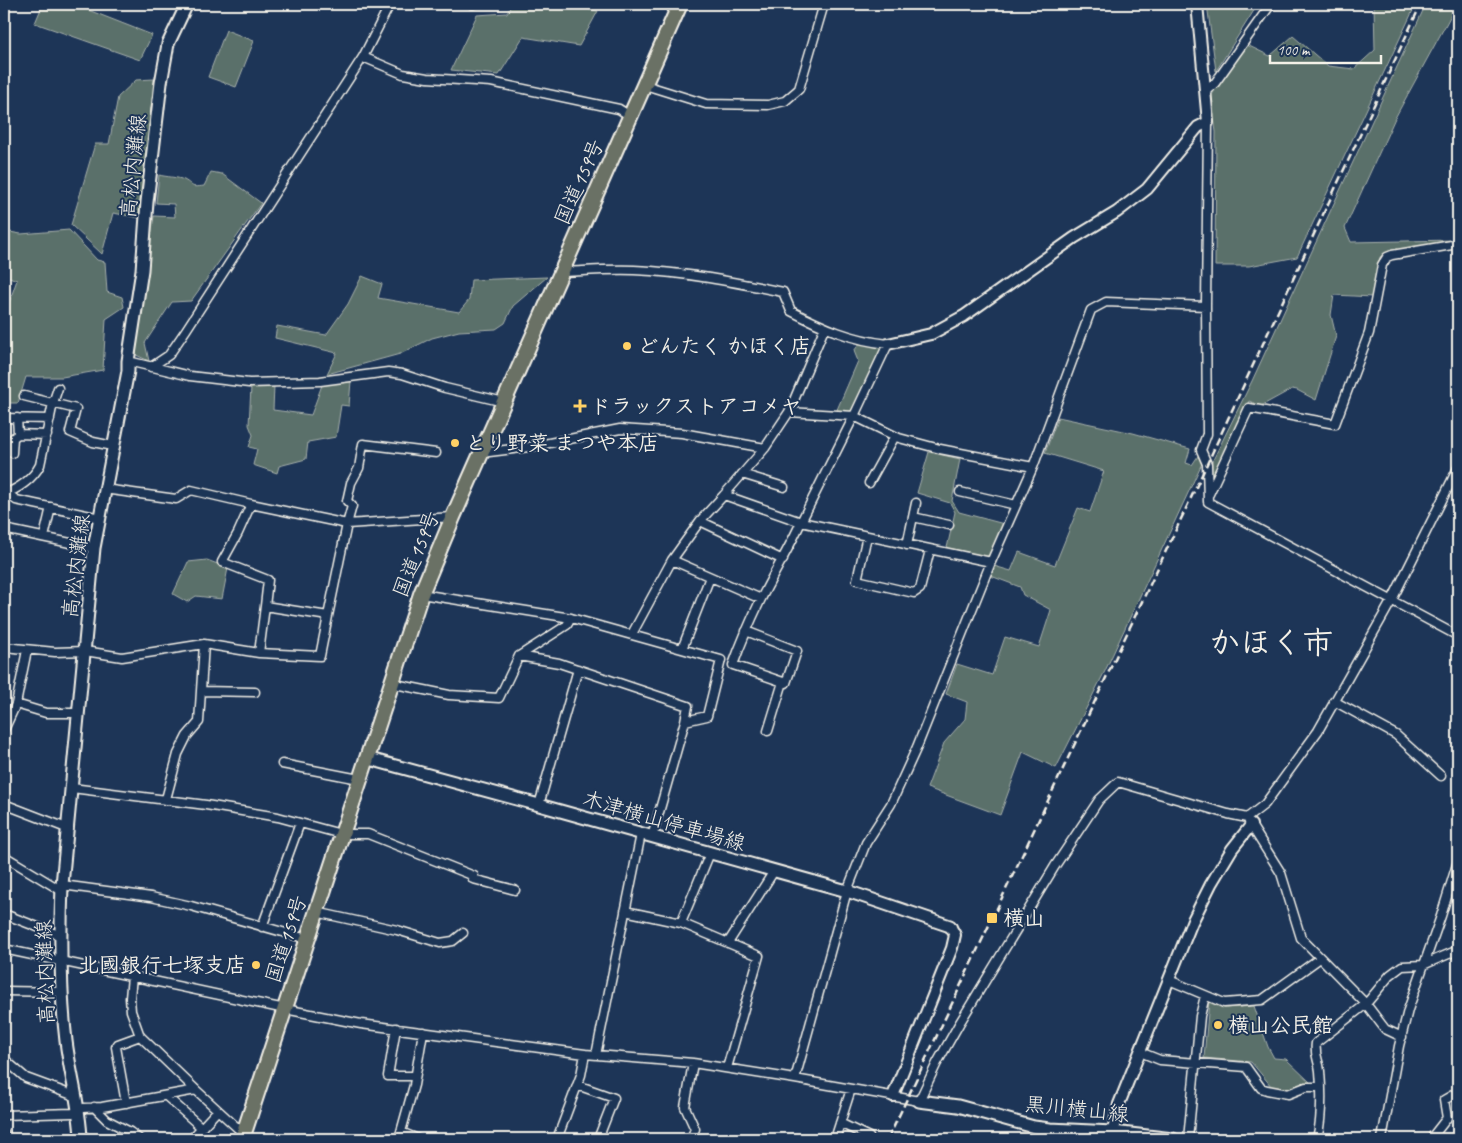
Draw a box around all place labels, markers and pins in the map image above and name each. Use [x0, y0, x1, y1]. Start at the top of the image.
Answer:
place label: どんたく かほく店 [637, 333, 811, 359]
marker: どんたく かほく店 [621, 340, 633, 352]
place label: ドラックストアコメヤ [590, 393, 802, 419]
marker: ドラックストアコメヤ [574, 400, 586, 412]
place label: とり野菜 まつや本店 [465, 430, 659, 456]
marker: とり野菜 まつや本店 [449, 437, 461, 449]
place label: 横山 [1003, 905, 1045, 931]
marker: 横山 [985, 911, 999, 925]
place label: 北國銀行七塚支店 [78, 952, 246, 978]
marker: 北國銀行七塚支店 [250, 959, 262, 971]
place label: 横山公民館 [1228, 1012, 1333, 1038]
marker: 横山公民館 [1212, 1019, 1224, 1031]

